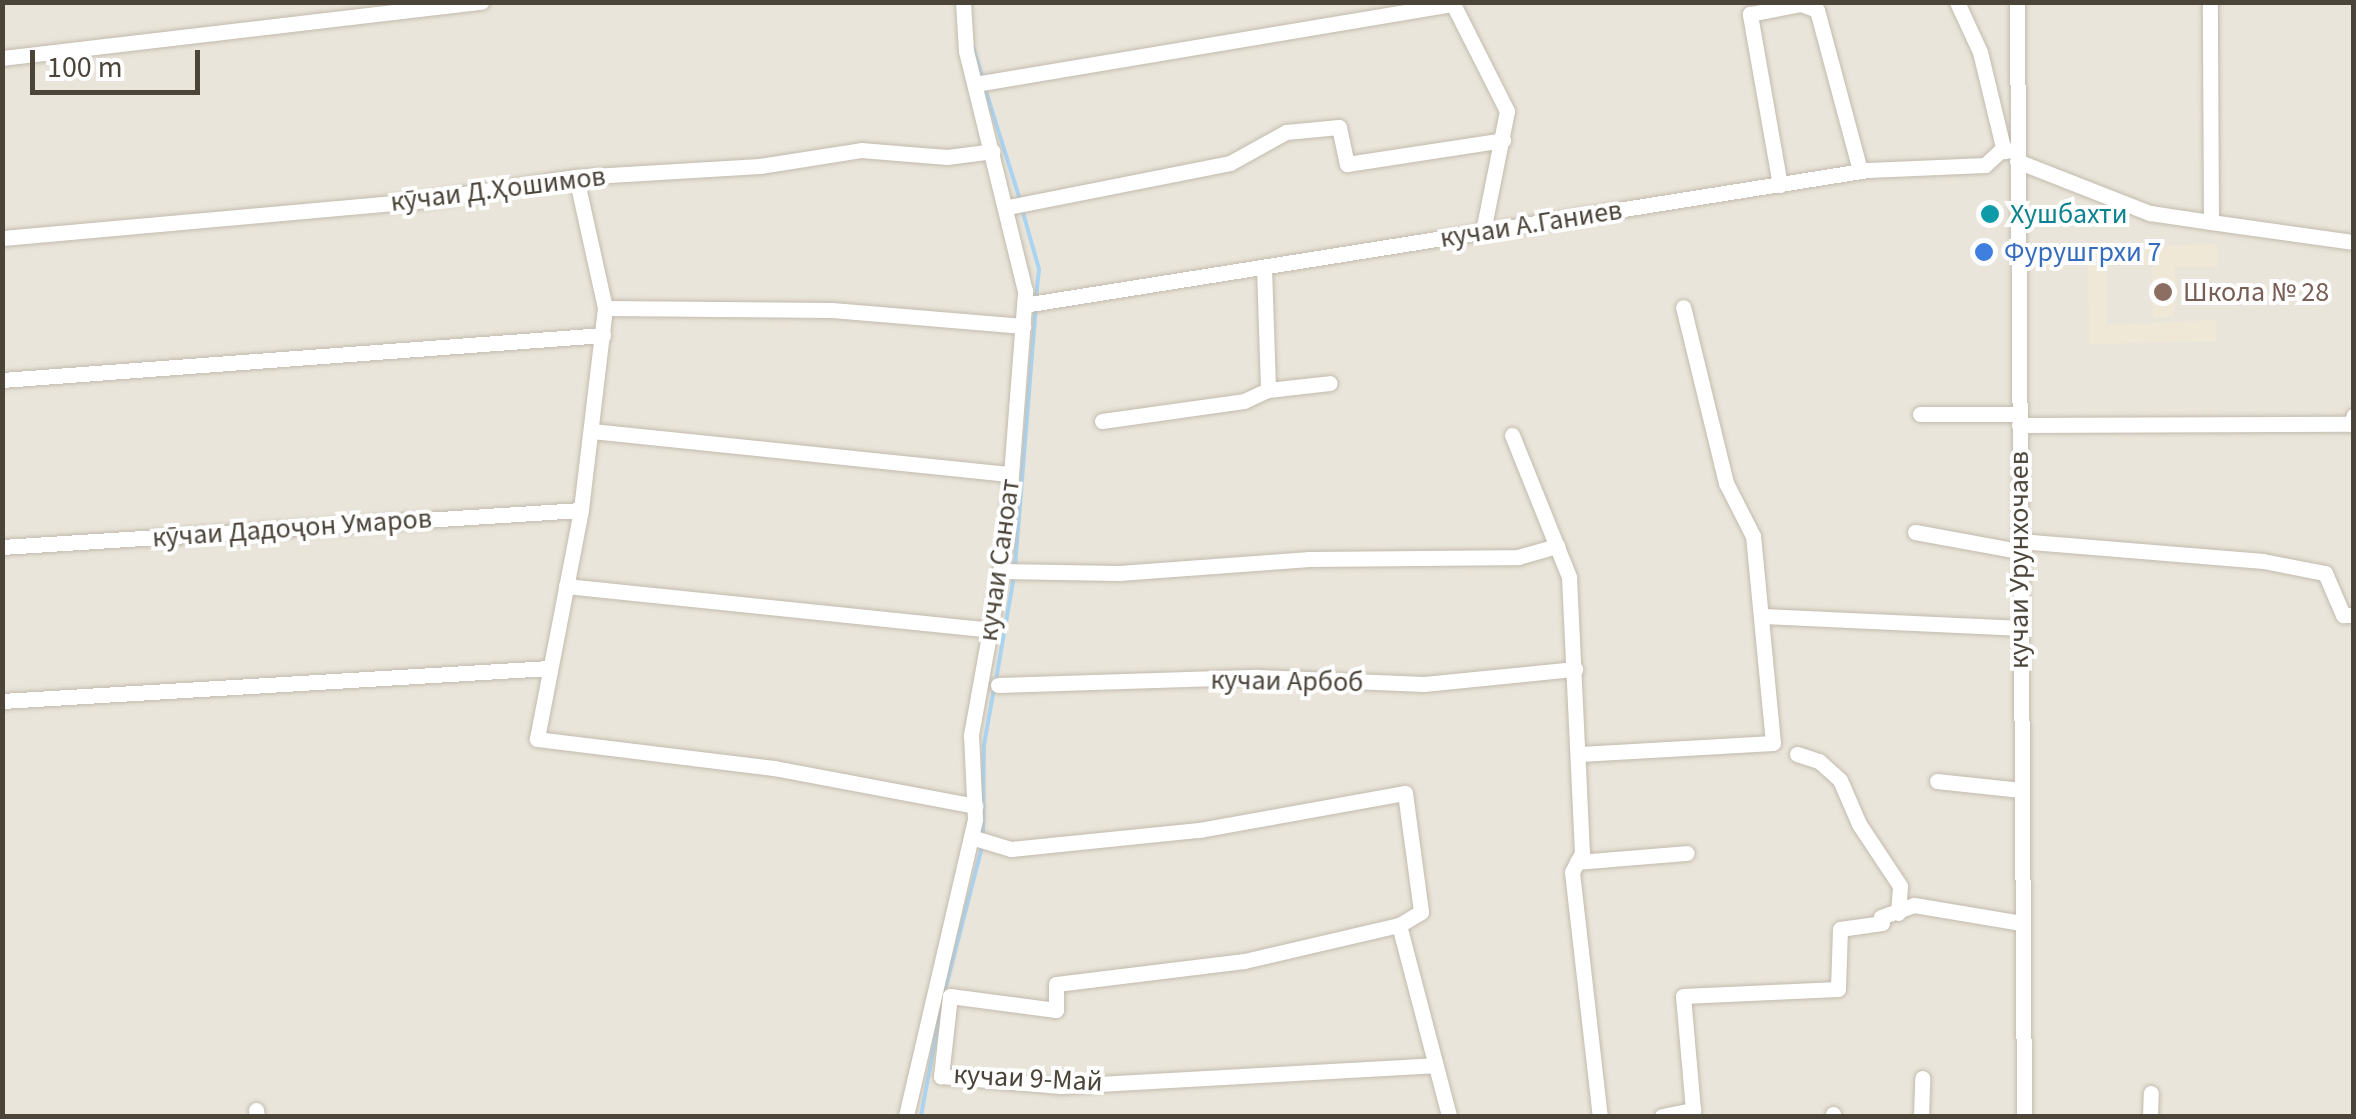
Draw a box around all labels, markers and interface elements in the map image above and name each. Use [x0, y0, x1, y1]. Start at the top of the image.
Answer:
scale bar [35, 30, 205, 92]
text: 100 m [47, 46, 123, 89]
street label: кӯчаи Д.Ҳошимов [389, 159, 607, 219]
street label: кучаи А.Ганиев [1438, 193, 1624, 255]
place label: Хушбахти [2010, 197, 2128, 231]
marker: Хушбахти [1979, 203, 2001, 225]
place label: Фурушгрхи 7 [2004, 235, 2161, 269]
marker: Фурушгрхи 7 [1973, 241, 1995, 263]
place label: Школа № 28 [2183, 275, 2329, 309]
marker: Школа № 28 [2152, 281, 2174, 303]
street label: кучаи Урунхочаев [2002, 451, 2036, 669]
street label: кучаи Саноат [971, 477, 1027, 643]
street label: кӯчаи Дадоҷон Умаров [151, 501, 433, 555]
street label: кучаи Арбоб [1210, 663, 1364, 699]
street label: кучаи 9-Май [953, 1057, 1103, 1099]

